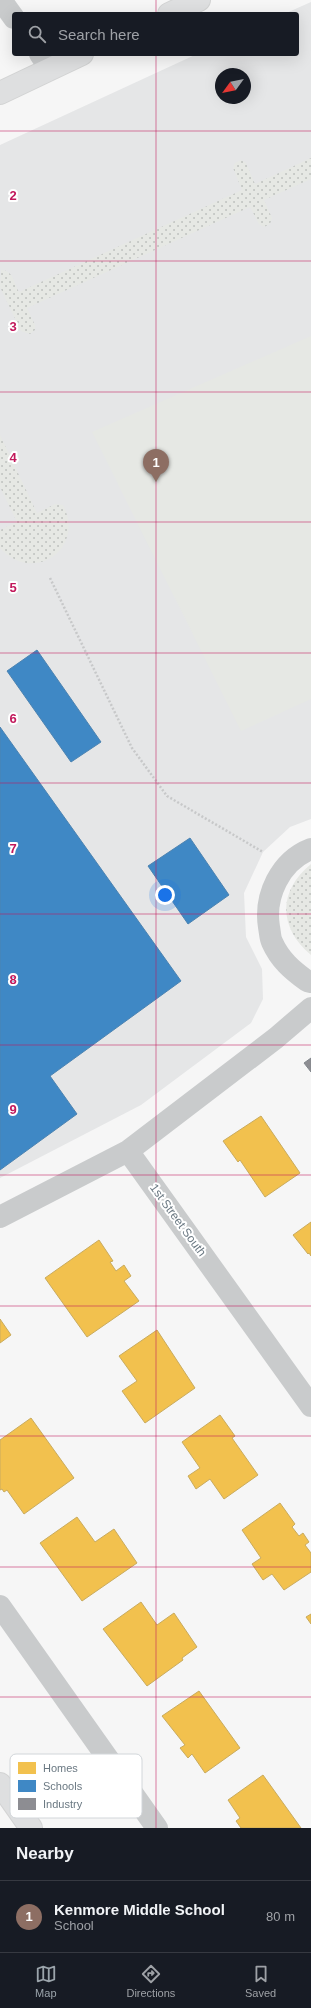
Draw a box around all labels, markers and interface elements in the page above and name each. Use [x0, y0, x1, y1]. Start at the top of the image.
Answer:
search box [12, 12, 299, 56]
icon: search [26, 23, 48, 45]
text: Search here [58, 26, 140, 43]
north arrow [215, 68, 251, 104]
text: 2 [9, 188, 17, 203]
text: 3 [9, 319, 17, 334]
pin: 1 [143, 449, 169, 482]
text: 4 [9, 450, 17, 465]
text: 5 [9, 580, 17, 595]
text: 6 [9, 711, 17, 726]
text: 7 [9, 841, 17, 856]
your location [155, 885, 175, 905]
text: 8 [9, 972, 17, 987]
text: 9 [9, 1102, 17, 1117]
street label: 1st Street South [147, 1181, 209, 1259]
legend [10, 1754, 142, 1818]
text: Homes [43, 1762, 78, 1774]
text: Schools [43, 1780, 83, 1792]
text: Industry [43, 1798, 83, 1810]
text: Nearby [16, 1844, 74, 1863]
text: Kenmore Middle School [54, 1901, 225, 1918]
text: 1 [25, 1909, 33, 1924]
text: 80 m [266, 1909, 295, 1924]
text: School [54, 1918, 94, 1933]
tab: Map [35, 1963, 57, 1999]
tab: Directions [126, 1963, 175, 1999]
tab: Saved [245, 1963, 276, 1999]

